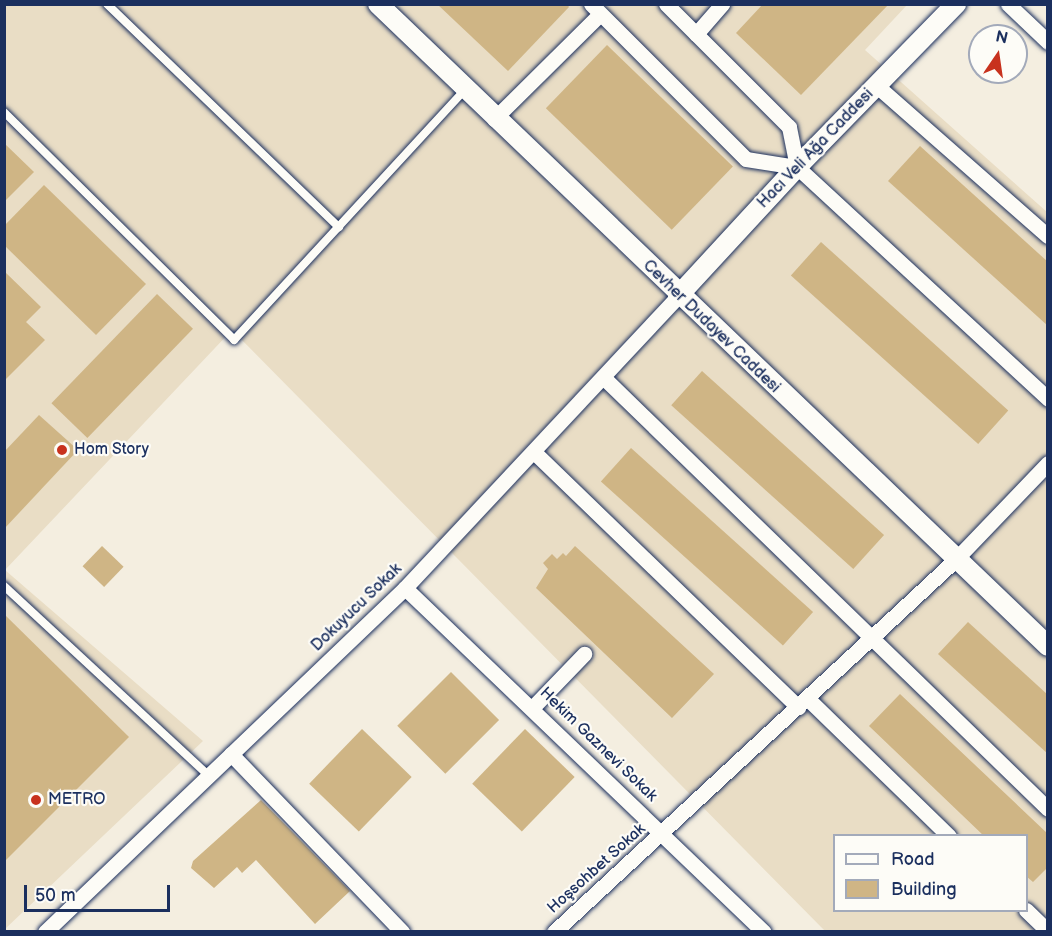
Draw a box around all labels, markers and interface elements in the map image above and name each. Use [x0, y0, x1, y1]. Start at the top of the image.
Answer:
north arrow [968, 24, 1028, 84]
text: N [994, 27, 1010, 49]
street label: Hacı Veli Ağa Caddesi [754, 85, 878, 213]
street label: Cevher Dudayev Caddesi [638, 256, 784, 398]
place label: Hom Story [74, 440, 149, 460]
marker: Hom Story [55, 443, 69, 457]
street label: Dokuyucu Sokak [308, 560, 406, 656]
street label: Hekim Gaznevi Sokak [535, 684, 661, 806]
place label: METRO [48, 790, 106, 810]
marker: METRO [29, 793, 43, 807]
street label: Hoşsohbet Sokak [544, 820, 650, 918]
legend [833, 834, 1028, 912]
text: Road [891, 849, 935, 870]
scale bar [27, 873, 172, 911]
text: Building [891, 879, 957, 900]
text: 50 m [35, 885, 76, 906]

